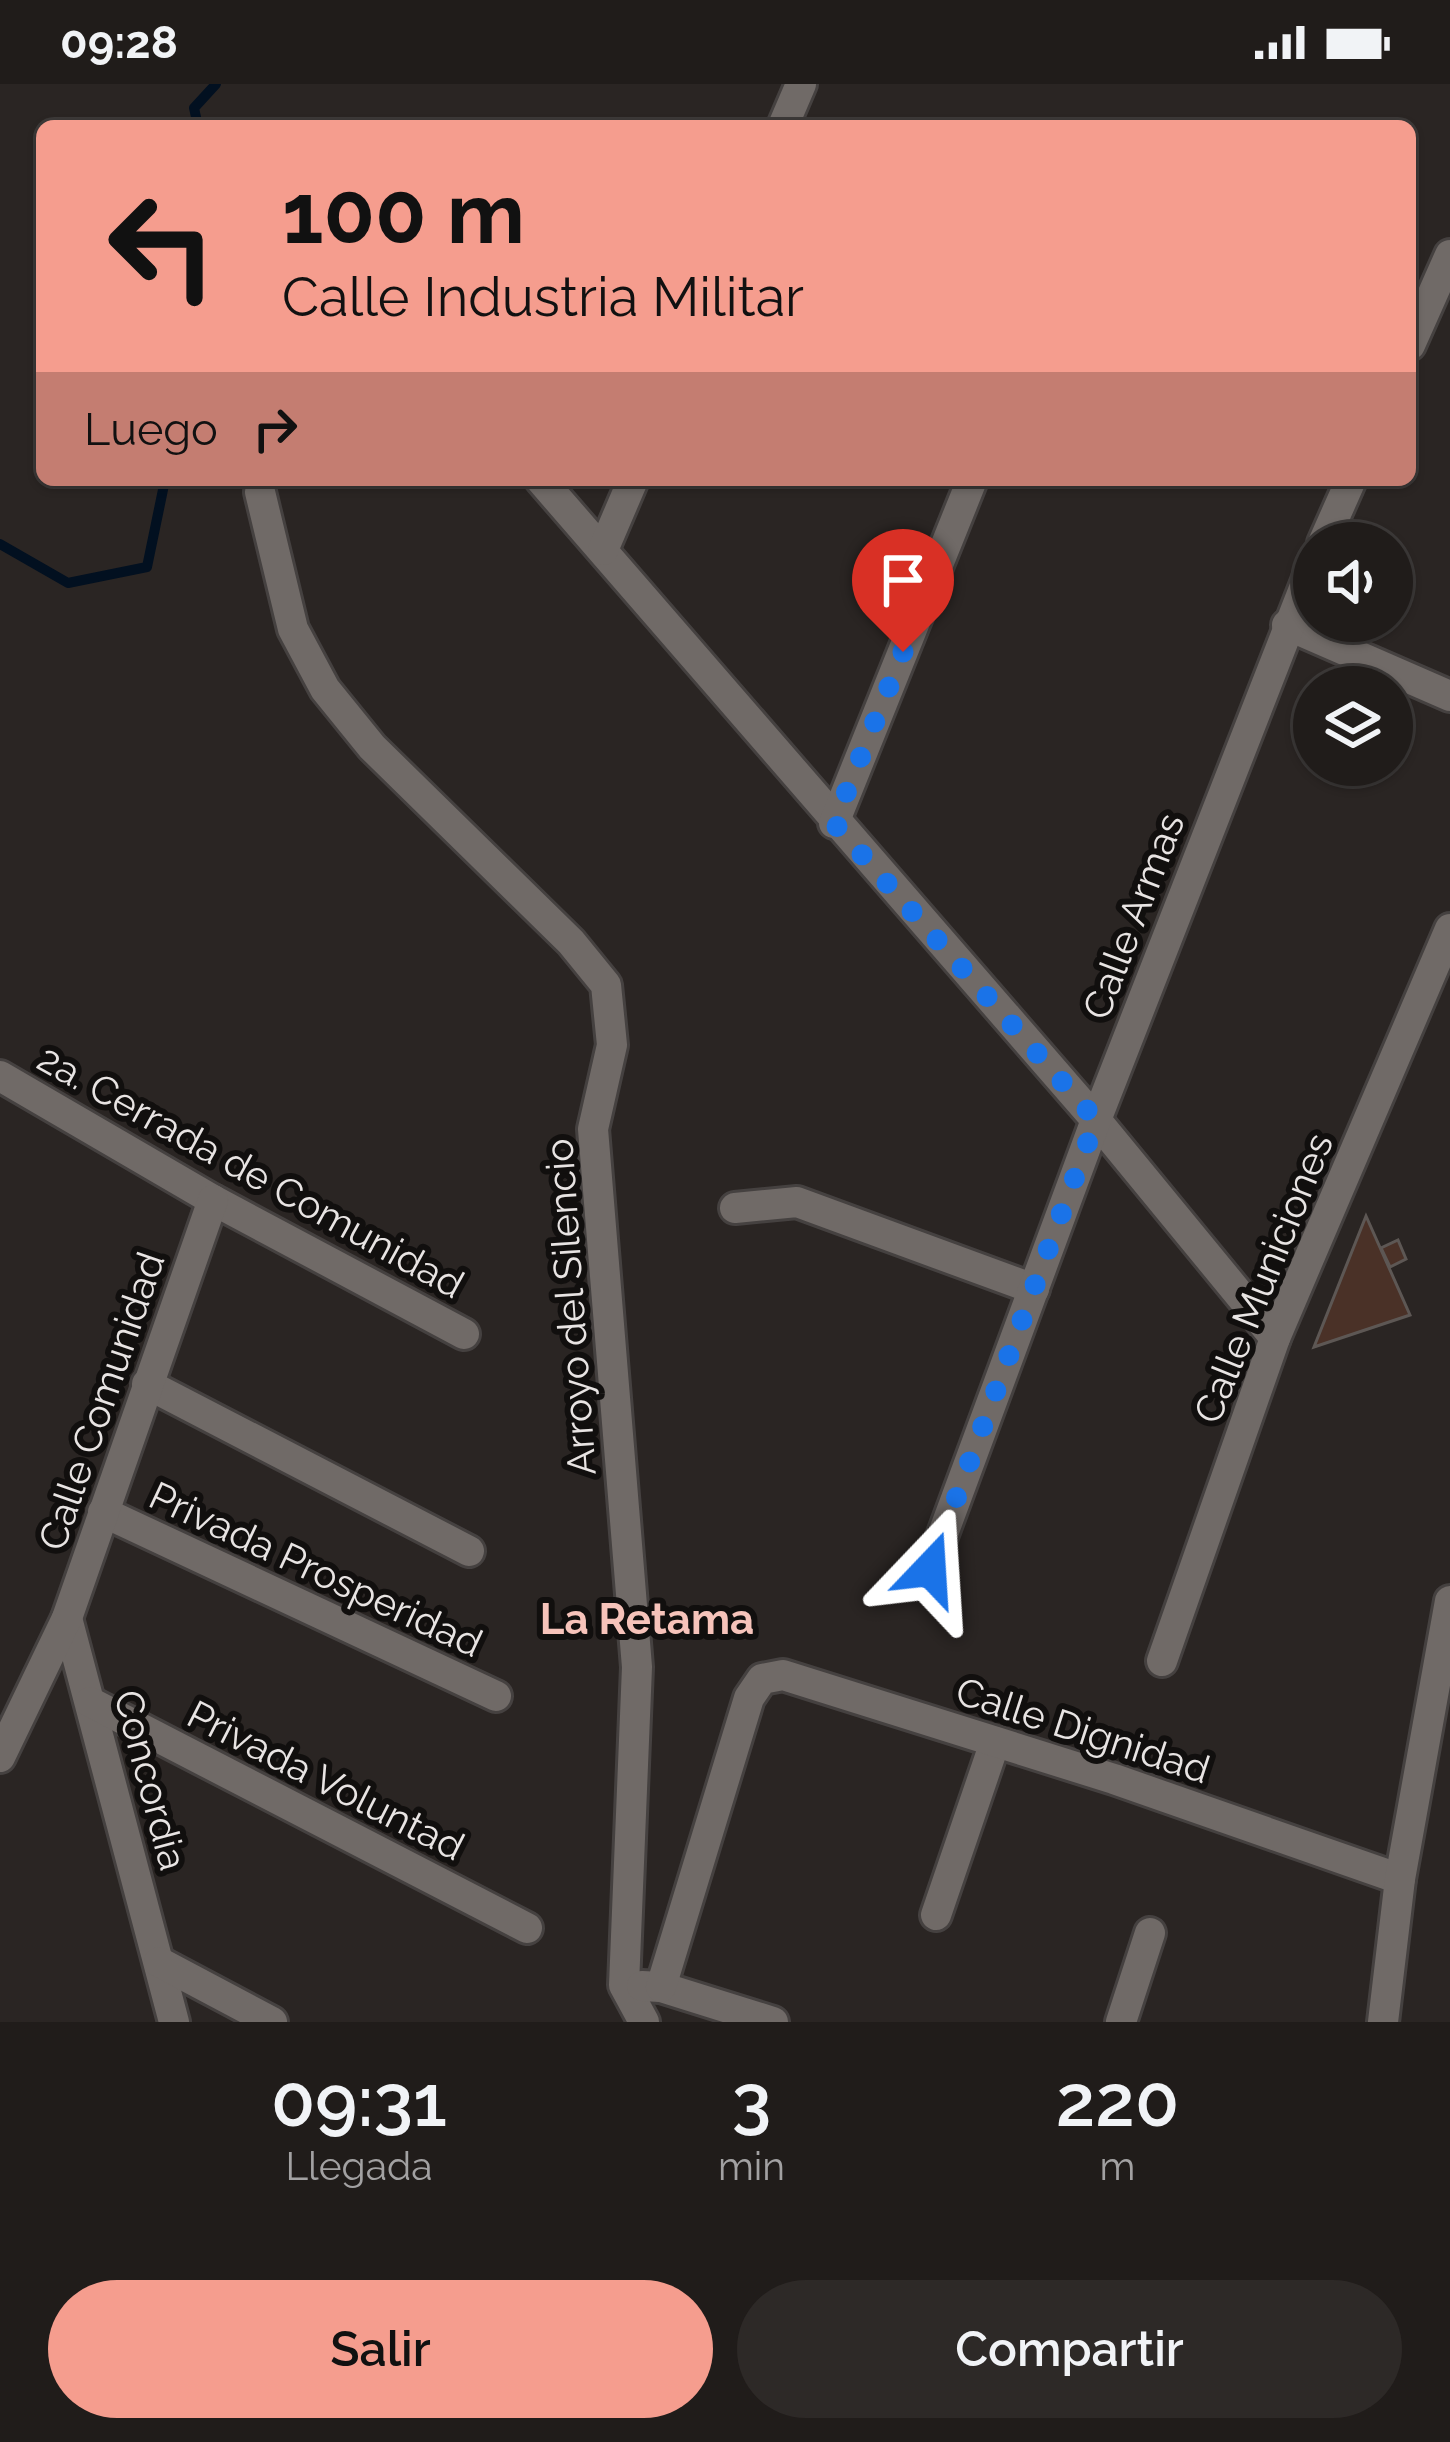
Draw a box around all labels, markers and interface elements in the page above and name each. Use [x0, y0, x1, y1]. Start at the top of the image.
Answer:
text: 09:28 [60, 16, 178, 69]
text: 100 m [282, 164, 525, 263]
icon: left [84, 168, 240, 324]
text: Calle Industria Militar [282, 265, 804, 329]
icon: right [242, 396, 308, 462]
text: Luego [84, 403, 218, 456]
map controls [1293, 522, 1413, 786]
button: sound [1293, 522, 1413, 642]
pin [852, 529, 954, 652]
icon: arrive [870, 547, 936, 613]
button: layers [1293, 666, 1413, 786]
street label: Calle Armas [1073, 807, 1193, 1025]
street label: 2a. Cerrada de Comunidad [30, 1035, 472, 1307]
street label: Calle Municiones [1184, 1126, 1342, 1430]
street label: Arroyo del Silencio [535, 1137, 605, 1477]
street label: Calle Comunidad [28, 1246, 174, 1556]
street label: Privada Prosperidad [142, 1472, 490, 1666]
position arrow [867, 1506, 993, 1632]
district label: La Retama [540, 1595, 754, 1644]
street label: Calle Dignidad [951, 1667, 1215, 1793]
street label: Concordia [105, 1685, 197, 1875]
street label: Privada Voluntad [180, 1690, 472, 1870]
text: 09:31 [271, 2058, 447, 2143]
text: 3 [732, 2058, 771, 2143]
text: 220 [1056, 2058, 1179, 2143]
text: Llegada [285, 2143, 432, 2189]
text: min [718, 2143, 785, 2189]
text: m [1100, 2143, 1135, 2189]
button: Salir [48, 2280, 713, 2418]
button: Compartir [737, 2280, 1402, 2418]

